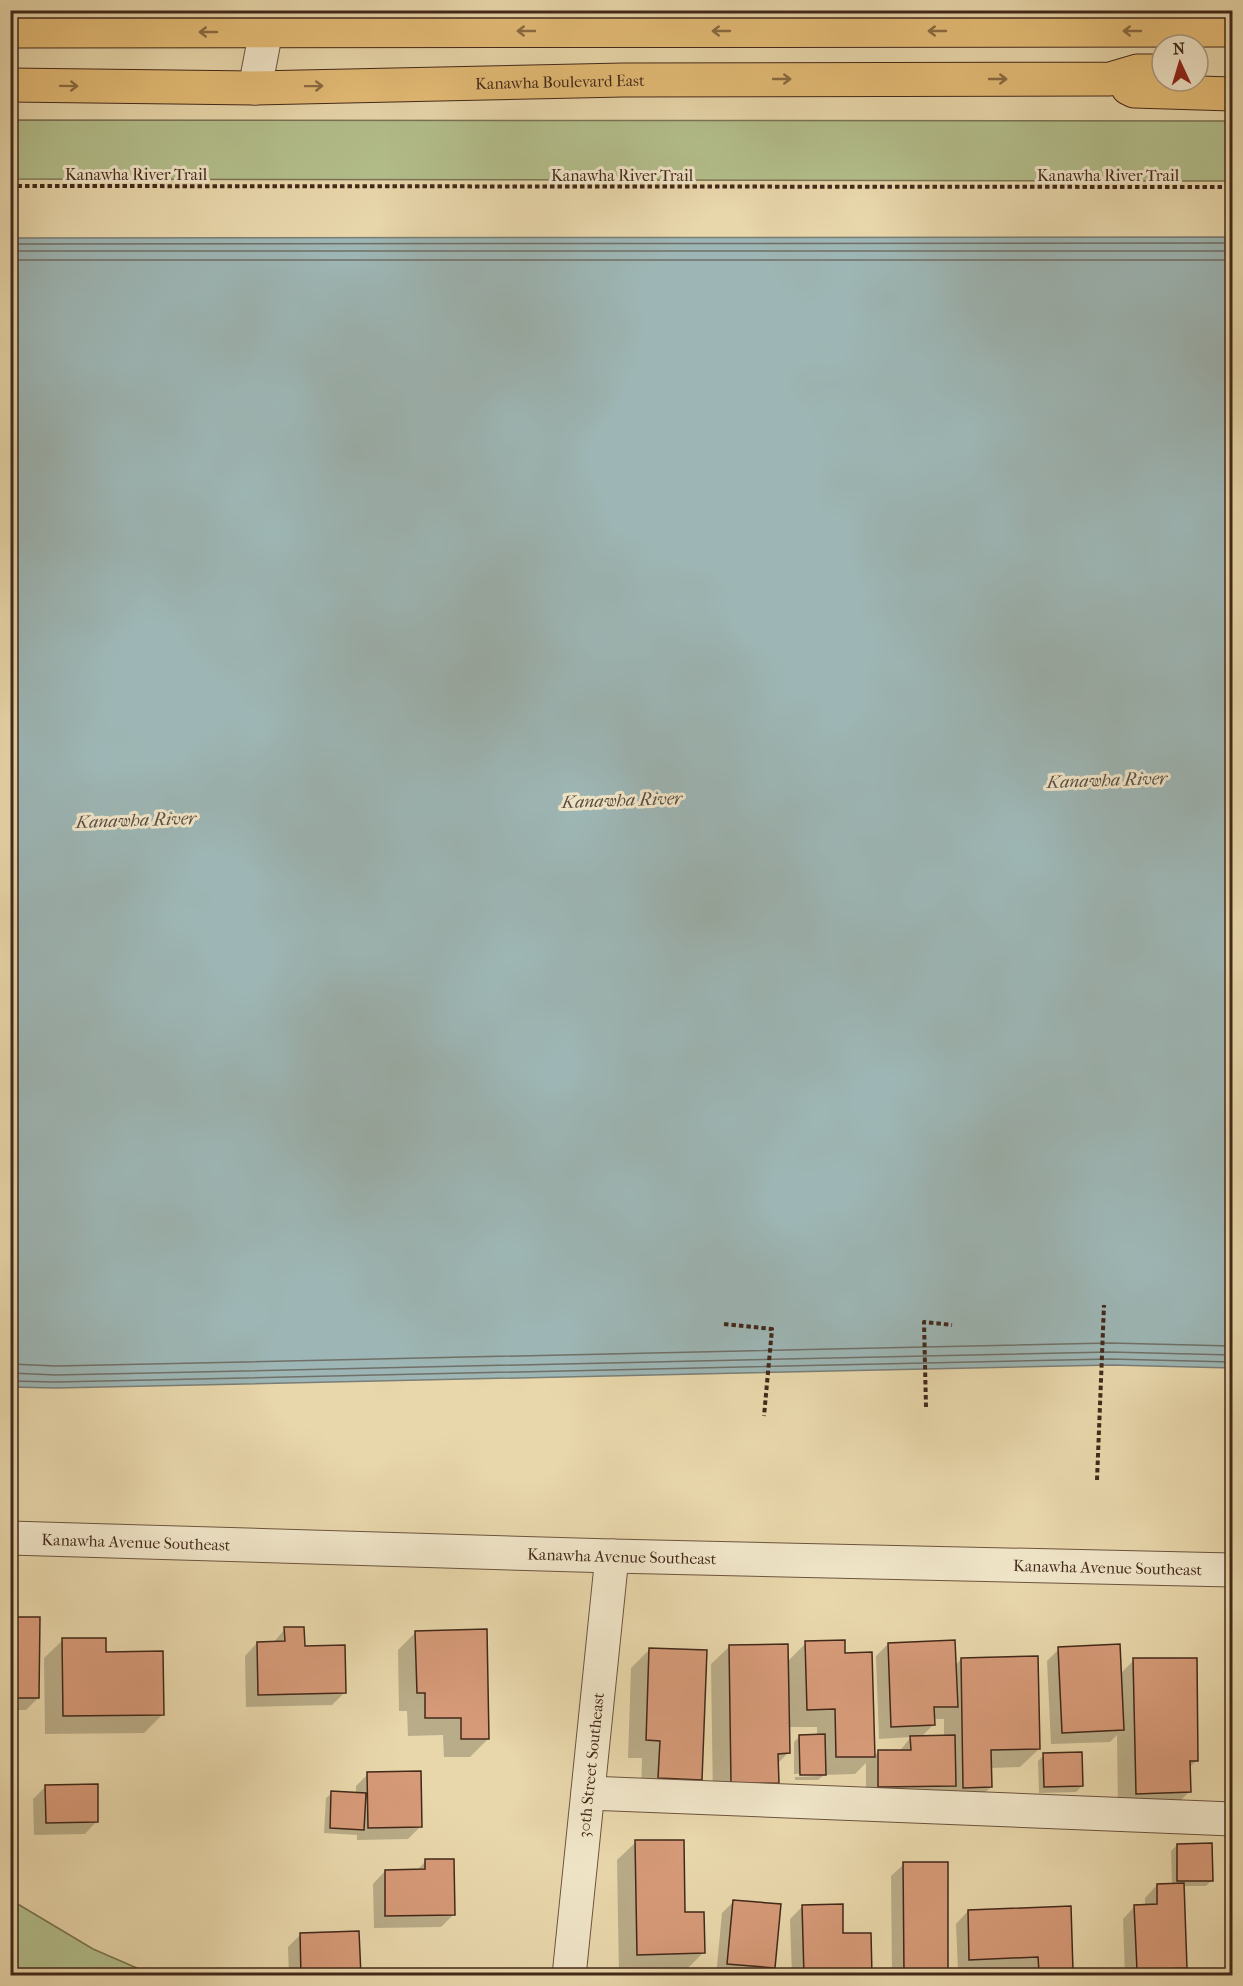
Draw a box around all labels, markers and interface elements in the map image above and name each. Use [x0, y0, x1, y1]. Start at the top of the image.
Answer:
one-way arrow [517, 25, 537, 37]
one-way arrow [712, 25, 732, 37]
one-way arrow [928, 25, 948, 37]
one-way arrow [1123, 25, 1143, 37]
one-way arrow [198, 26, 218, 38]
north arrow [1150, 33, 1210, 93]
text: N [1172, 39, 1187, 58]
street label: Kanawha Boulevard East [475, 71, 645, 93]
one-way arrow [771, 73, 791, 85]
one-way arrow [987, 73, 1007, 85]
one-way arrow [58, 80, 78, 92]
one-way arrow [303, 80, 323, 92]
street label: Kanawha River Trail [65, 165, 208, 184]
street label: Kanawha River Trail [551, 166, 694, 185]
street label: Kanawha River Trail [1037, 166, 1180, 185]
water label: Kanawha River [1044, 768, 1169, 793]
water label: Kanawha River [559, 788, 684, 813]
water label: Kanawha River [73, 808, 198, 833]
street label: Kanawha Avenue Southeast [41, 1530, 231, 1555]
street label: Kanawha Avenue Southeast [527, 1544, 717, 1568]
street label: Kanawha Avenue Southeast [1013, 1556, 1203, 1579]
street label: 30th Street Southeast [574, 1691, 608, 1839]

